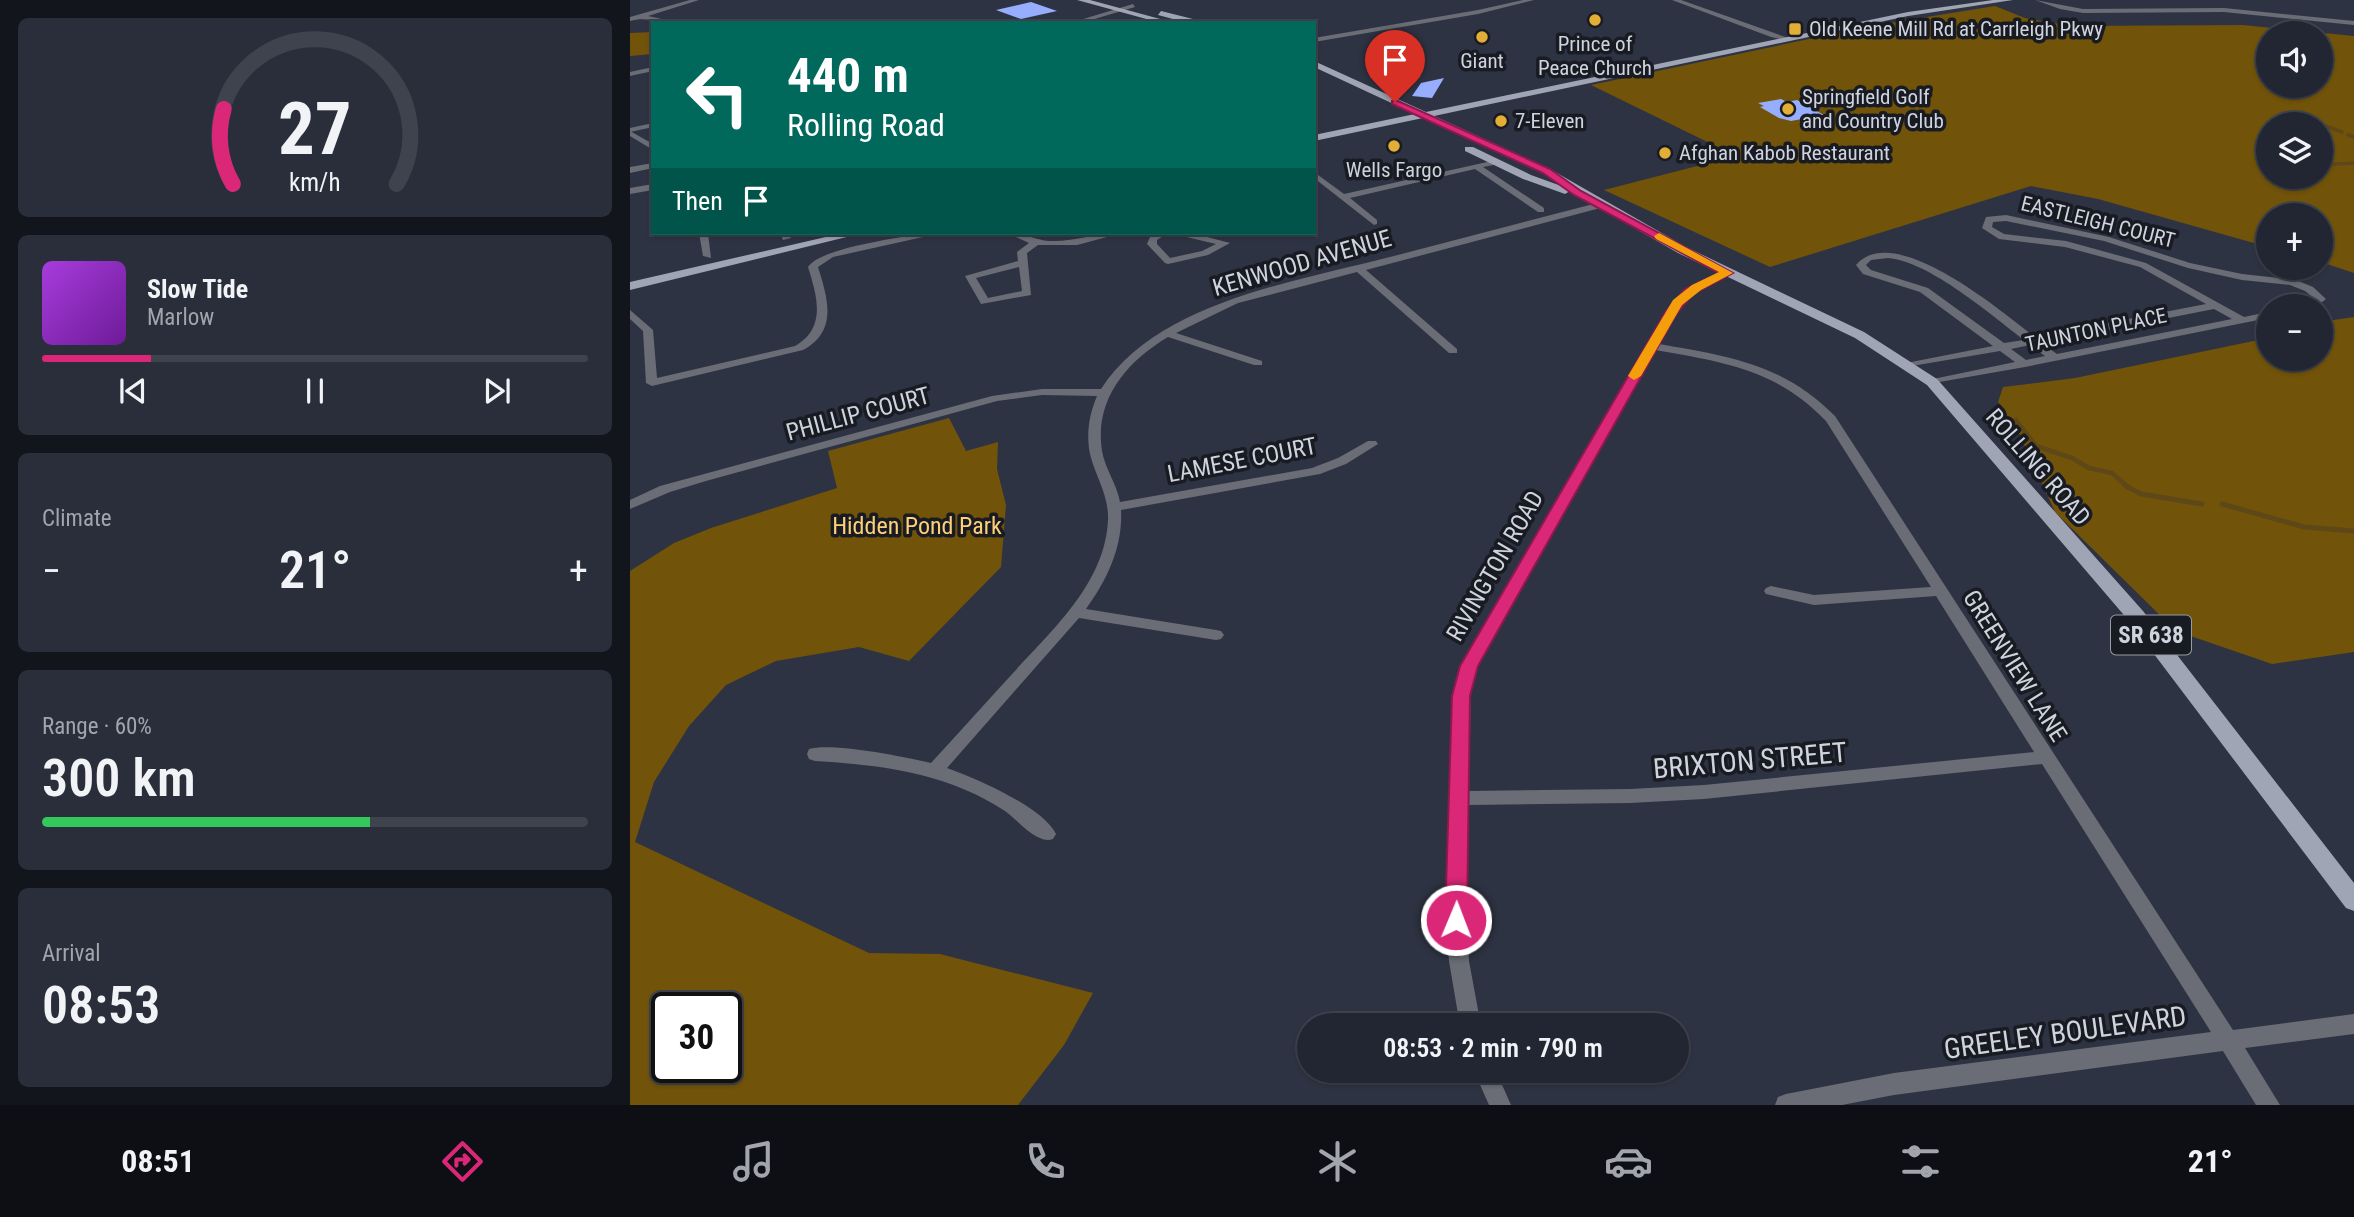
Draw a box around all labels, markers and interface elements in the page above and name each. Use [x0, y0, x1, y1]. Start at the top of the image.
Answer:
marker: Prince of Peace Church [1587, 12, 1603, 28]
place label: Old Keene Mill Rd at Carrleigh Pkwy [1809, 17, 2103, 41]
marker: Old Keene Mill Rd at Carrleigh Pkwy [1787, 21, 1803, 37]
map controls [2256, 21, 2333, 371]
button: sound [2256, 21, 2333, 98]
marker: Giant [1474, 29, 1490, 45]
pin [1365, 30, 1425, 102]
place label: Prince of Peace Church [1538, 32, 1652, 80]
icon: arrive [1376, 41, 1414, 79]
text: 440 m [787, 47, 909, 104]
icon: left [672, 49, 763, 140]
place label: Giant [1460, 49, 1504, 73]
place label: Springfield Golf and Country Club [1802, 85, 1944, 133]
text: 27 [278, 86, 352, 172]
marker: Springfield Golf and Country Club [1780, 101, 1796, 117]
text: Rolling Road [787, 106, 945, 144]
place label: 7-Eleven [1515, 109, 1584, 133]
button: layers [2256, 112, 2333, 189]
marker: 7-Eleven [1493, 113, 1509, 129]
marker: Wells Fargo [1386, 138, 1402, 154]
place label: Afghan Kabob Restaurant [1679, 141, 1890, 165]
marker: Afghan Kabob Restaurant [1657, 145, 1673, 161]
place label: Wells Fargo [1346, 158, 1442, 182]
text: km/h [289, 168, 341, 197]
icon: arrive [737, 182, 775, 220]
text: Then [672, 186, 723, 216]
street label: EASTLEIGH COURT [2019, 191, 2178, 253]
button: + [2256, 203, 2333, 280]
street label: KENWOOD AVENUE [1209, 224, 1395, 302]
text: Slow Tide [147, 274, 248, 304]
button: − [2256, 294, 2333, 371]
street label: TAUNTON PLACE [2023, 303, 2169, 357]
text: Marlow [147, 304, 214, 331]
icon: previous [114, 372, 152, 410]
icon: pause [296, 372, 334, 410]
icon: next [478, 372, 516, 410]
street label: PHILLIP COURT [783, 381, 933, 447]
street label: ROLLING ROAD [1980, 403, 2096, 531]
street label: LAMESE COURT [1165, 432, 1319, 488]
street label: RIVINGTON ROAD [1441, 486, 1549, 646]
text: Climate [42, 505, 112, 532]
park label: Hidden Pond Park [832, 512, 1002, 540]
text: 21° [279, 540, 351, 601]
text: − [42, 549, 61, 593]
text: + [569, 549, 588, 593]
street label: GREENVIEW LANE [1957, 585, 2073, 747]
road number: SR 638 [2111, 615, 2191, 654]
text: Range · 60% [42, 713, 152, 740]
street label: BRIXTON STREET [1652, 736, 1848, 785]
text: 300 km [42, 748, 196, 809]
position arrow [1419, 883, 1493, 957]
text: Arrival [42, 940, 101, 967]
text: 08:53 [42, 975, 160, 1036]
speed limit sign: 30 [651, 992, 742, 1083]
street label: GREELEY BOULEVARD [1942, 999, 2188, 1066]
text: 08:53 · 2 min · 790 m [1383, 1033, 1603, 1063]
icon: directions [438, 1137, 487, 1186]
icon: music [729, 1137, 778, 1186]
icon: phone [1021, 1137, 1070, 1186]
icon: climate [1313, 1137, 1362, 1186]
icon: car [1604, 1137, 1653, 1186]
icon: filters [1896, 1137, 1945, 1186]
text: 08:51 [121, 1142, 195, 1180]
text: 21° [2188, 1142, 2233, 1180]

